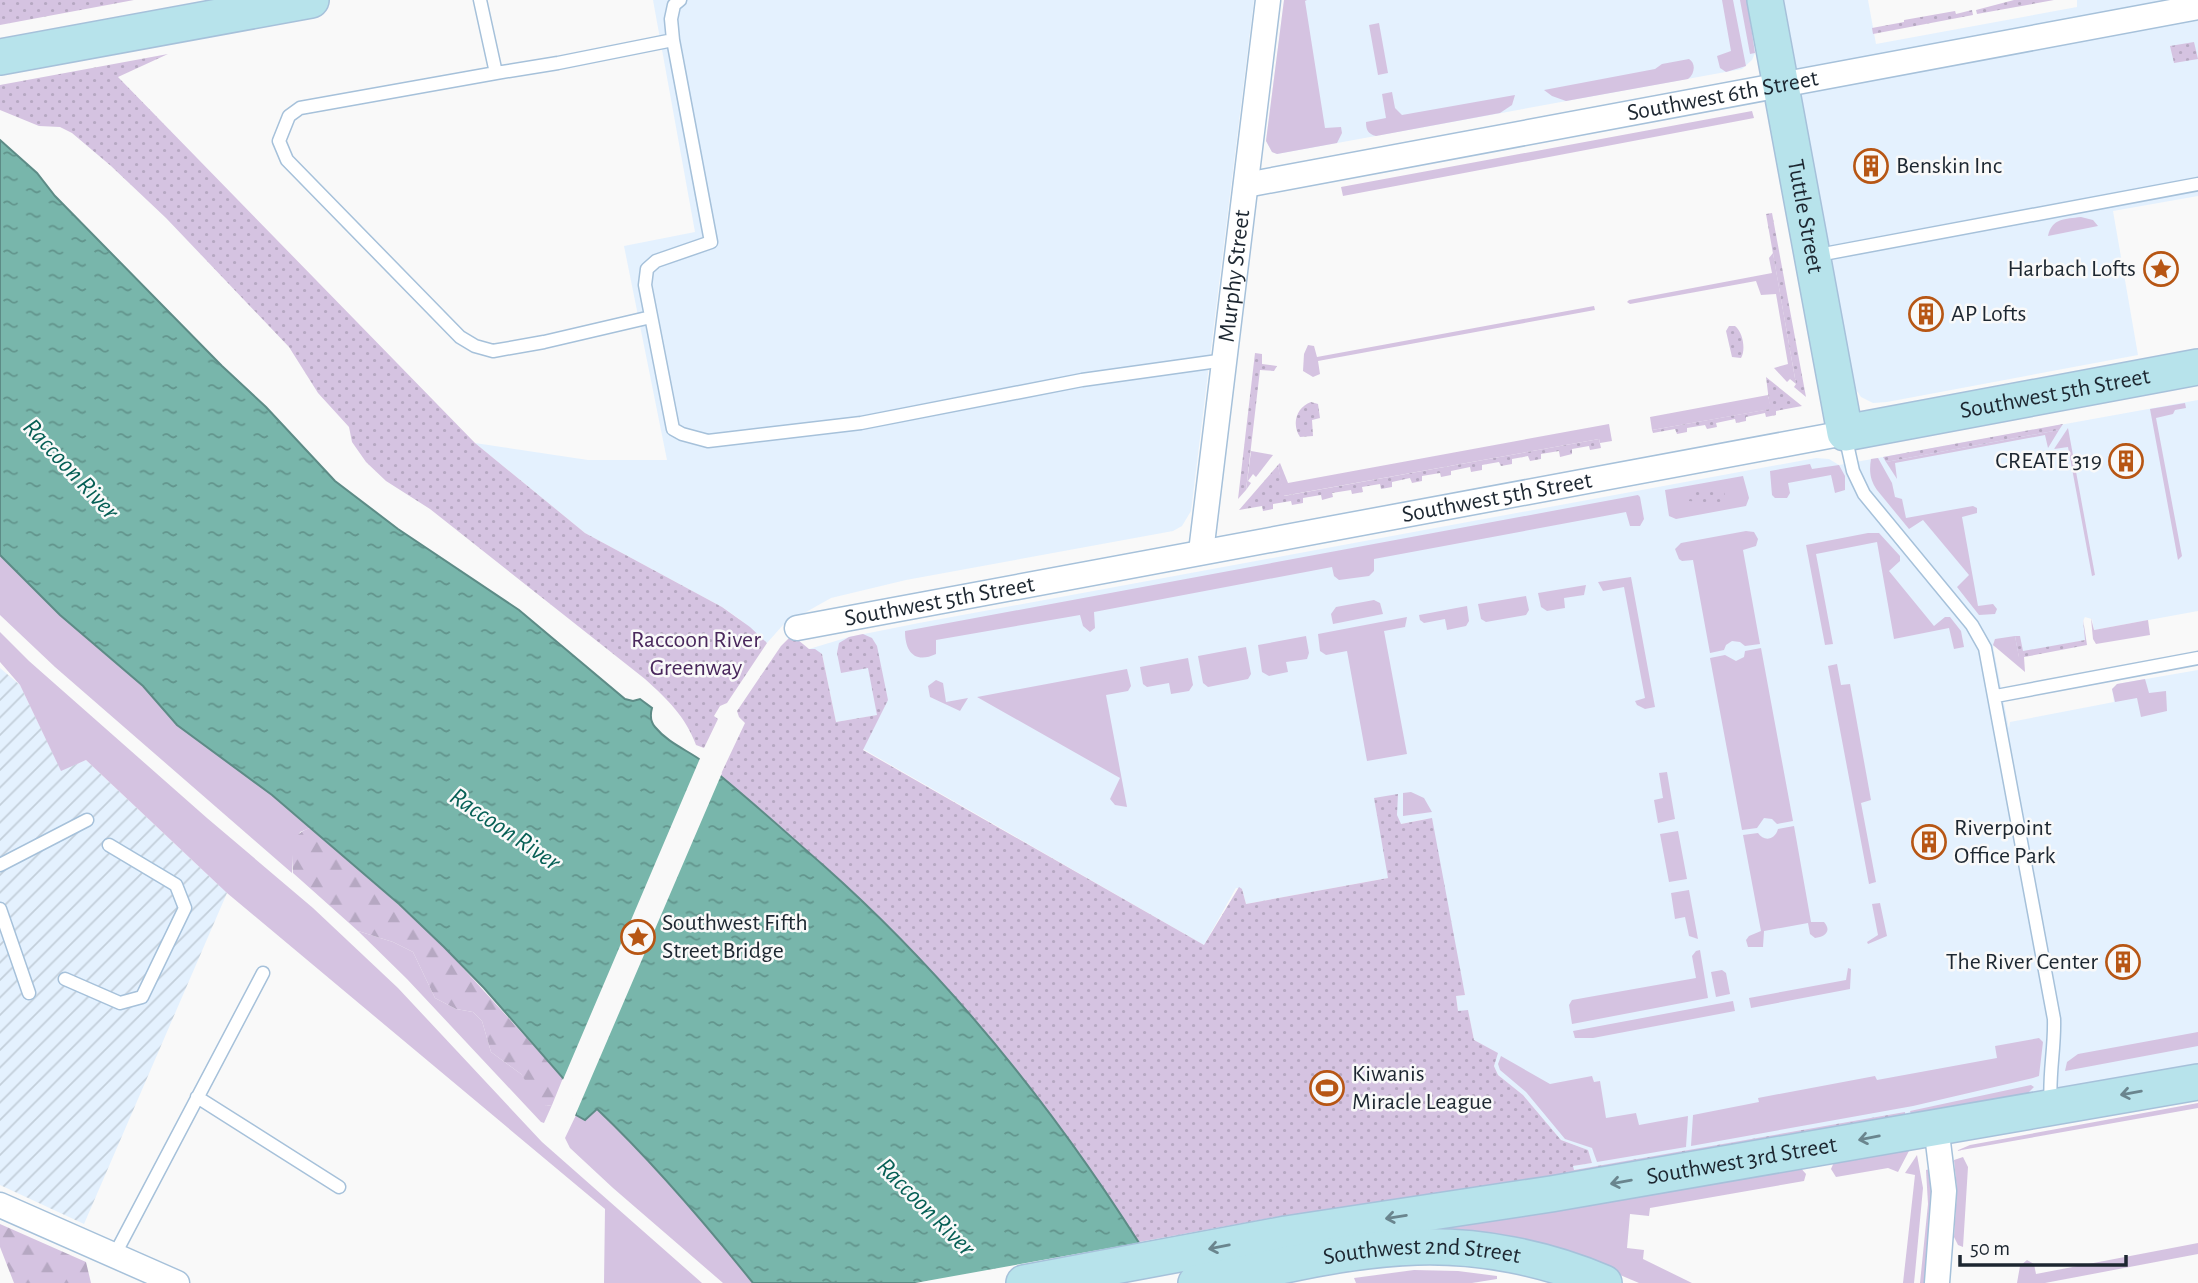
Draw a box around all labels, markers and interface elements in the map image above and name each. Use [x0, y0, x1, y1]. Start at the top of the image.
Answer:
street label: Southwest 6th Street [1625, 66, 1821, 125]
building icon: Benskin Inc [1852, 147, 1890, 185]
place label: Benskin Inc [1896, 154, 2002, 178]
street label: Tuttle Street [1783, 158, 1827, 275]
street label: Murphy Street [1215, 208, 1254, 344]
place icon: Harbach Lofts [2142, 250, 2180, 288]
place label: Harbach Lofts [2007, 257, 2136, 281]
building icon: AP Lofts [1907, 295, 1945, 333]
place label: AP Lofts [1951, 302, 2026, 326]
street label: Southwest 5th Street [1958, 364, 2152, 423]
water label: Raccoon River [18, 414, 125, 525]
building icon: CREATE 319 [2107, 442, 2145, 480]
place label: CREATE 319 [1995, 449, 2102, 473]
street label: Southwest 5th Street [1400, 468, 1594, 527]
street label: Southwest 5th Street [843, 572, 1037, 631]
park label: Raccoon River Greenway [631, 628, 761, 680]
water label: Raccoon River [445, 783, 566, 876]
place label: Riverpoint Office Park [1954, 816, 2056, 868]
building icon: Riverpoint Office Park [1910, 823, 1948, 861]
place label: Southwest Fifth Street Bridge [662, 911, 808, 963]
place icon: Southwest Fifth Street Bridge [619, 918, 657, 956]
building icon: The River Center [2104, 943, 2142, 981]
place label: The River Center [1946, 950, 2098, 974]
place label: Kiwanis Miracle League [1352, 1062, 1492, 1114]
sports icon: Kiwanis Miracle League [1308, 1069, 1346, 1107]
one-way arrow [2120, 1087, 2143, 1100]
one-way arrow [1858, 1132, 1881, 1145]
street label: Southwest 3rd Street [1645, 1133, 1839, 1189]
water label: Raccoon River [872, 1153, 981, 1262]
one-way arrow [1610, 1176, 1633, 1189]
one-way arrow [1385, 1211, 1408, 1224]
scale bar [1960, 1224, 2126, 1268]
street label: Southwest 2nd Street [1321, 1235, 1523, 1269]
text: 50 m [1970, 1238, 2010, 1259]
one-way arrow [1208, 1240, 1231, 1254]

